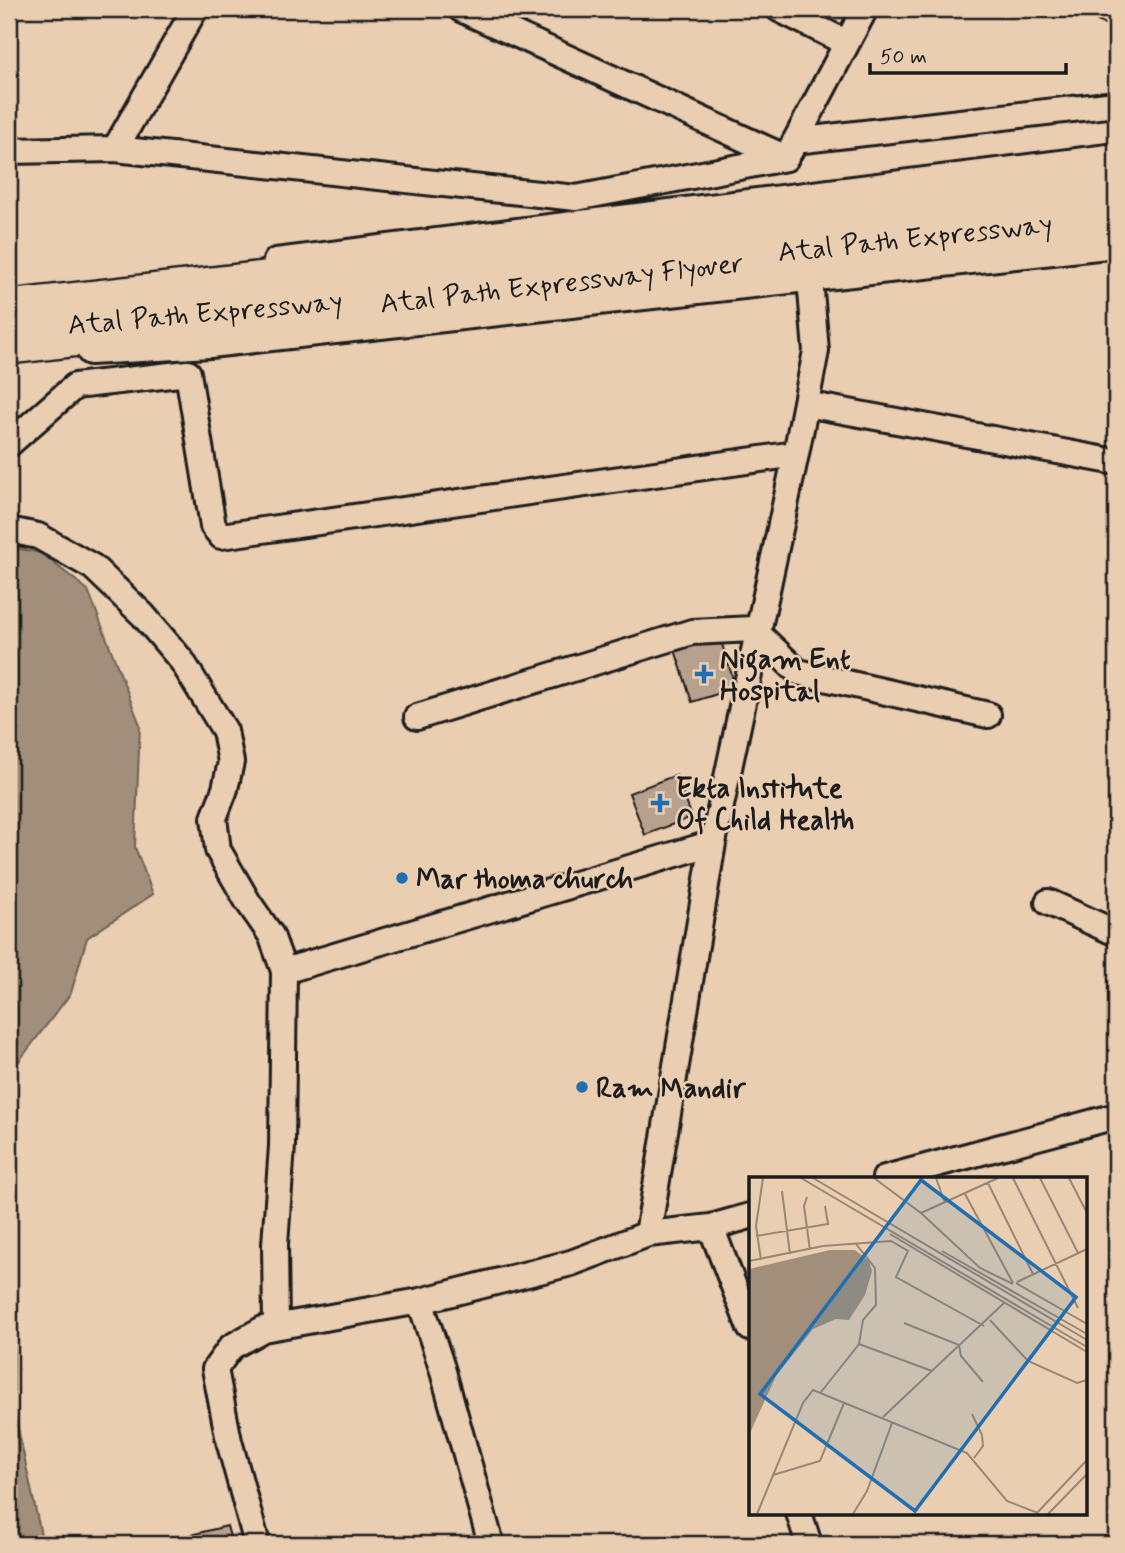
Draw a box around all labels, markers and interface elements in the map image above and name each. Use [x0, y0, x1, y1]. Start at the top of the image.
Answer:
scale bar [870, 32, 1066, 76]
text: 50 m [880, 43, 927, 71]
street label: Atal Path Expressway [776, 207, 1054, 272]
street label: Atal Path Expressway Flyover [378, 246, 745, 324]
street label: Atal Path Expressway [66, 284, 344, 345]
place label: Nigam Ent Hospital [720, 642, 851, 711]
marker: Nigam Ent Hospital [694, 664, 714, 684]
place label: Ekta Institute Of Child Health [676, 771, 854, 840]
marker: Ekta Institute Of Child Health [650, 793, 670, 813]
place label: Mar thoma church [416, 862, 633, 899]
marker: Mar thoma church [394, 870, 410, 886]
place label: Ram Mandir [596, 1071, 747, 1108]
marker: Ram Mandir [574, 1079, 590, 1095]
inset map [749, 1177, 1086, 1514]

